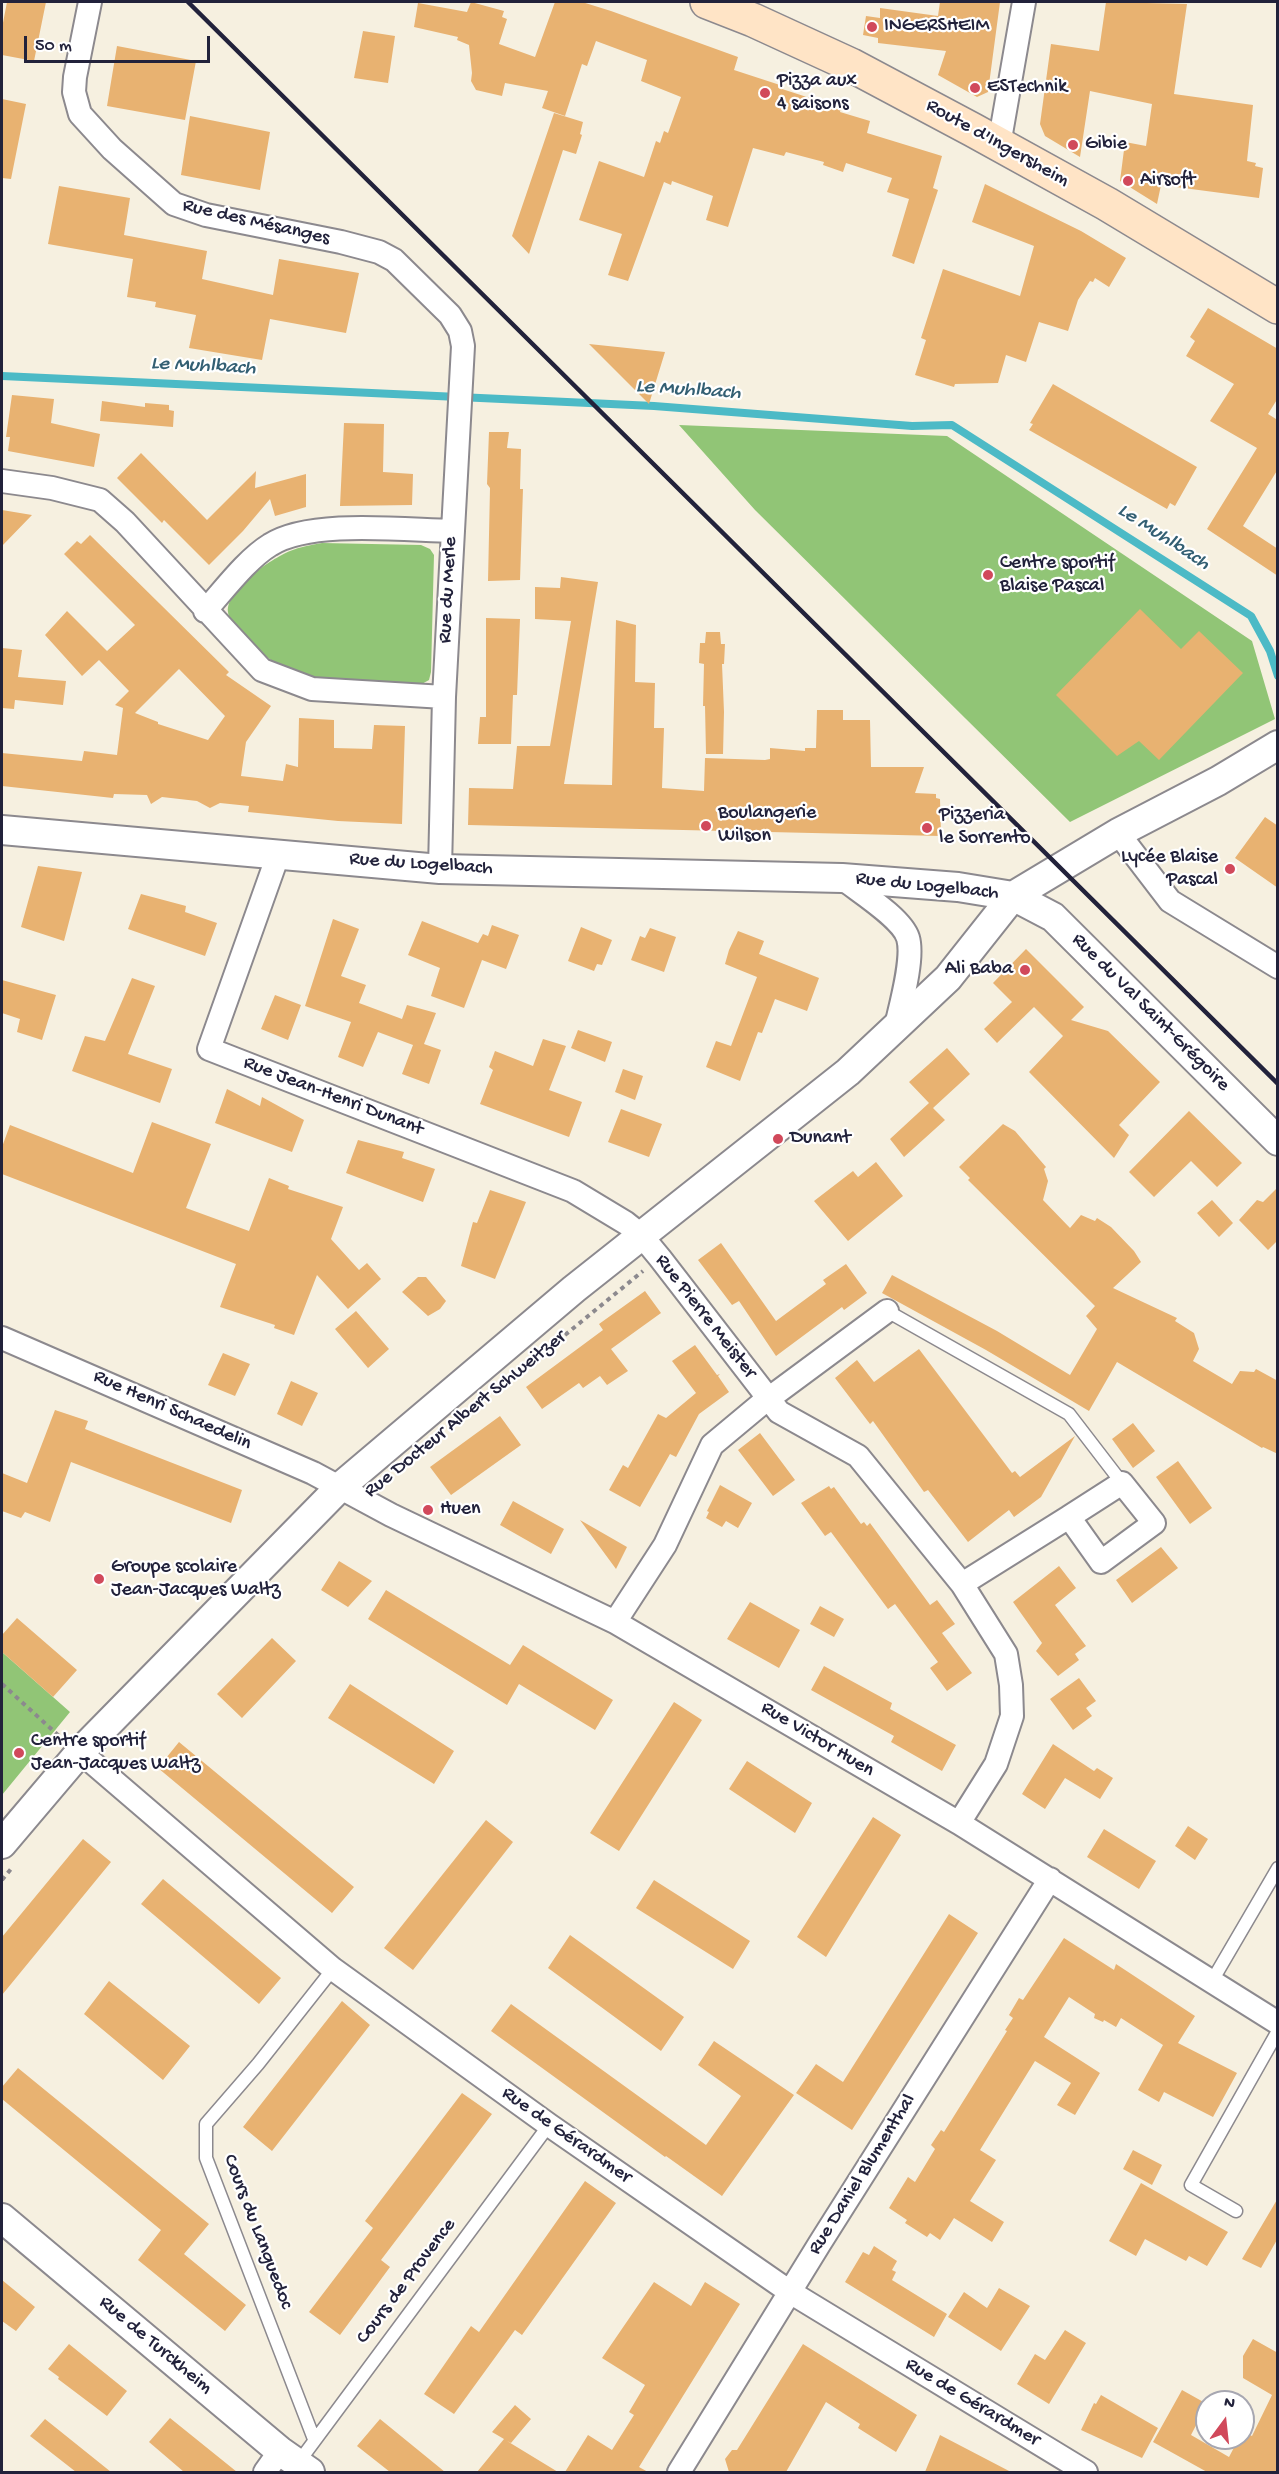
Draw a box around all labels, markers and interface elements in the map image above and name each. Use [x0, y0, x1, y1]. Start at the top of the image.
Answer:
place label: INGERSHEIM [884, 15, 989, 39]
marker: INGERSHEIM [865, 20, 879, 34]
scale bar [27, 24, 213, 62]
text: 50 m [35, 36, 72, 57]
place label: Pizza aux 4 saisons [777, 70, 857, 117]
place label: ESTechnik [987, 76, 1067, 100]
marker: ESTechnik [968, 81, 982, 95]
marker: Pizza aux 4 saisons [758, 86, 772, 100]
street label: Route d'Ingersheim [921, 95, 1073, 193]
place label: Gibie [1085, 133, 1127, 157]
marker: Gibie [1066, 138, 1080, 152]
place label: Airsoft [1140, 169, 1195, 193]
marker: Airsoft [1121, 174, 1135, 188]
street label: Rue des Mésanges [180, 194, 332, 252]
water label: Le Muhlbach [150, 352, 256, 382]
water label: Le Muhlbach [635, 375, 741, 407]
water label: Le Muhlbach [1112, 499, 1214, 577]
street label: Rue du Merle [434, 536, 464, 644]
place label: Centre sportif Blaise Pascal [1000, 552, 1114, 599]
marker: Centre sportif Blaise Pascal [981, 568, 995, 582]
place label: Boulangerie Wilson [718, 802, 816, 849]
place label: Pizzeria le Sorrento [939, 804, 1031, 851]
marker: Boulangerie Wilson [699, 819, 713, 833]
marker: Pizzeria le Sorrento [920, 821, 934, 835]
place label: Lycée Blaise Pascal [1121, 846, 1218, 893]
street label: Rue du Logelbach [348, 848, 494, 882]
marker: Lycée Blaise Pascal [1223, 862, 1237, 876]
street label: Rue du Logelbach [854, 868, 1000, 906]
street label: Rue du Val Saint-Grégoire [1066, 929, 1234, 1097]
place label: Ali Baba [945, 958, 1013, 982]
marker: Ali Baba [1018, 963, 1032, 977]
street label: Rue Jean-Henri Dunant [240, 1052, 426, 1142]
place label: Dunant [790, 1127, 851, 1151]
marker: Dunant [771, 1132, 785, 1146]
street label: Rue Pierre Meister [649, 1250, 761, 1384]
street label: Rue Docteur Albert Schweitzer [360, 1326, 572, 1504]
street label: Rue Henri Schaedelin [89, 1365, 255, 1457]
place label: Huen [440, 1498, 481, 1522]
marker: Huen [421, 1503, 435, 1517]
place label: Groupe scolaire Jean-Jacques Waltz [111, 1556, 281, 1603]
marker: Groupe scolaire Jean-Jacques Waltz [92, 1572, 106, 1586]
street label: Rue Victor Huen [756, 1697, 878, 1783]
place label: Centre sportif Jean-Jacques Waltz [31, 1730, 201, 1777]
marker: Centre sportif Jean-Jacques Waltz [12, 1746, 26, 1760]
street label: Rue de Gérardmer [496, 2082, 636, 2190]
street label: Rue Daniel Blumenthal [804, 2090, 922, 2260]
street label: Cours du Languedoc [216, 2151, 298, 2313]
street label: Cours de Provence [352, 2215, 462, 2349]
street label: Rue de Turckheim [93, 2291, 217, 2401]
street label: Rue de Gérardmer [900, 2353, 1044, 2453]
north arrow [1195, 2390, 1255, 2450]
text: N [1222, 2394, 1237, 2415]

